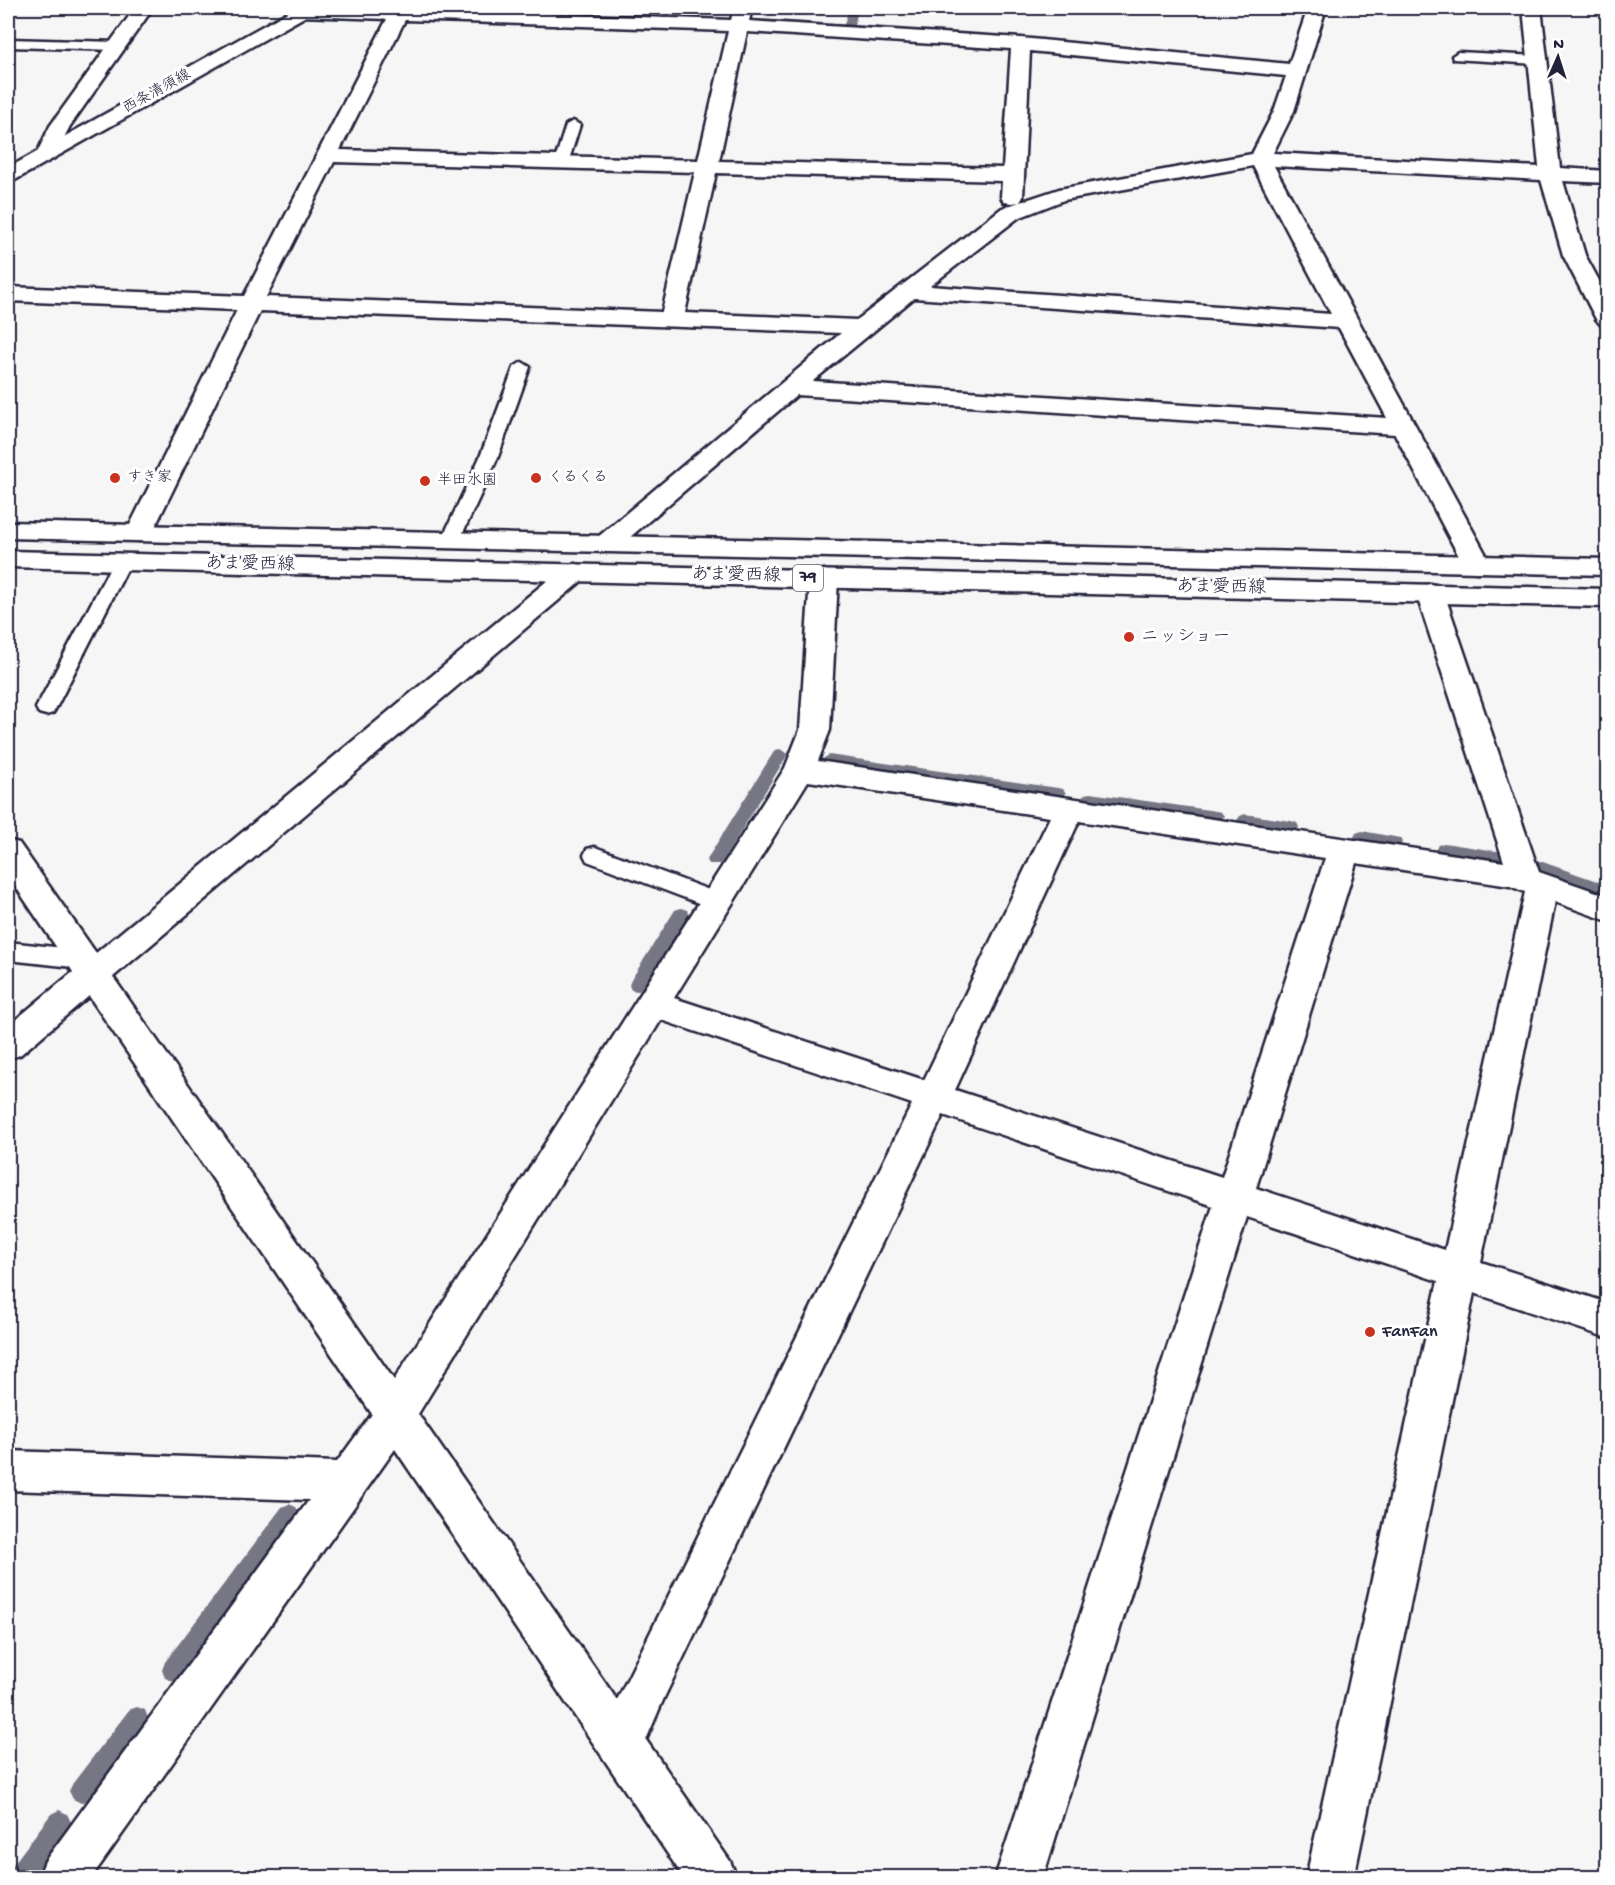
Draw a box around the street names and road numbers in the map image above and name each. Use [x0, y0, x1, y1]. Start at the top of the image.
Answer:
street label: 西条清須線 [119, 65, 194, 118]
street label: あま愛西線 [205, 553, 295, 576]
street label: あま愛西線 [691, 564, 781, 587]
road number: 79 [793, 565, 823, 591]
street label: あま愛西線 [1176, 576, 1266, 599]

